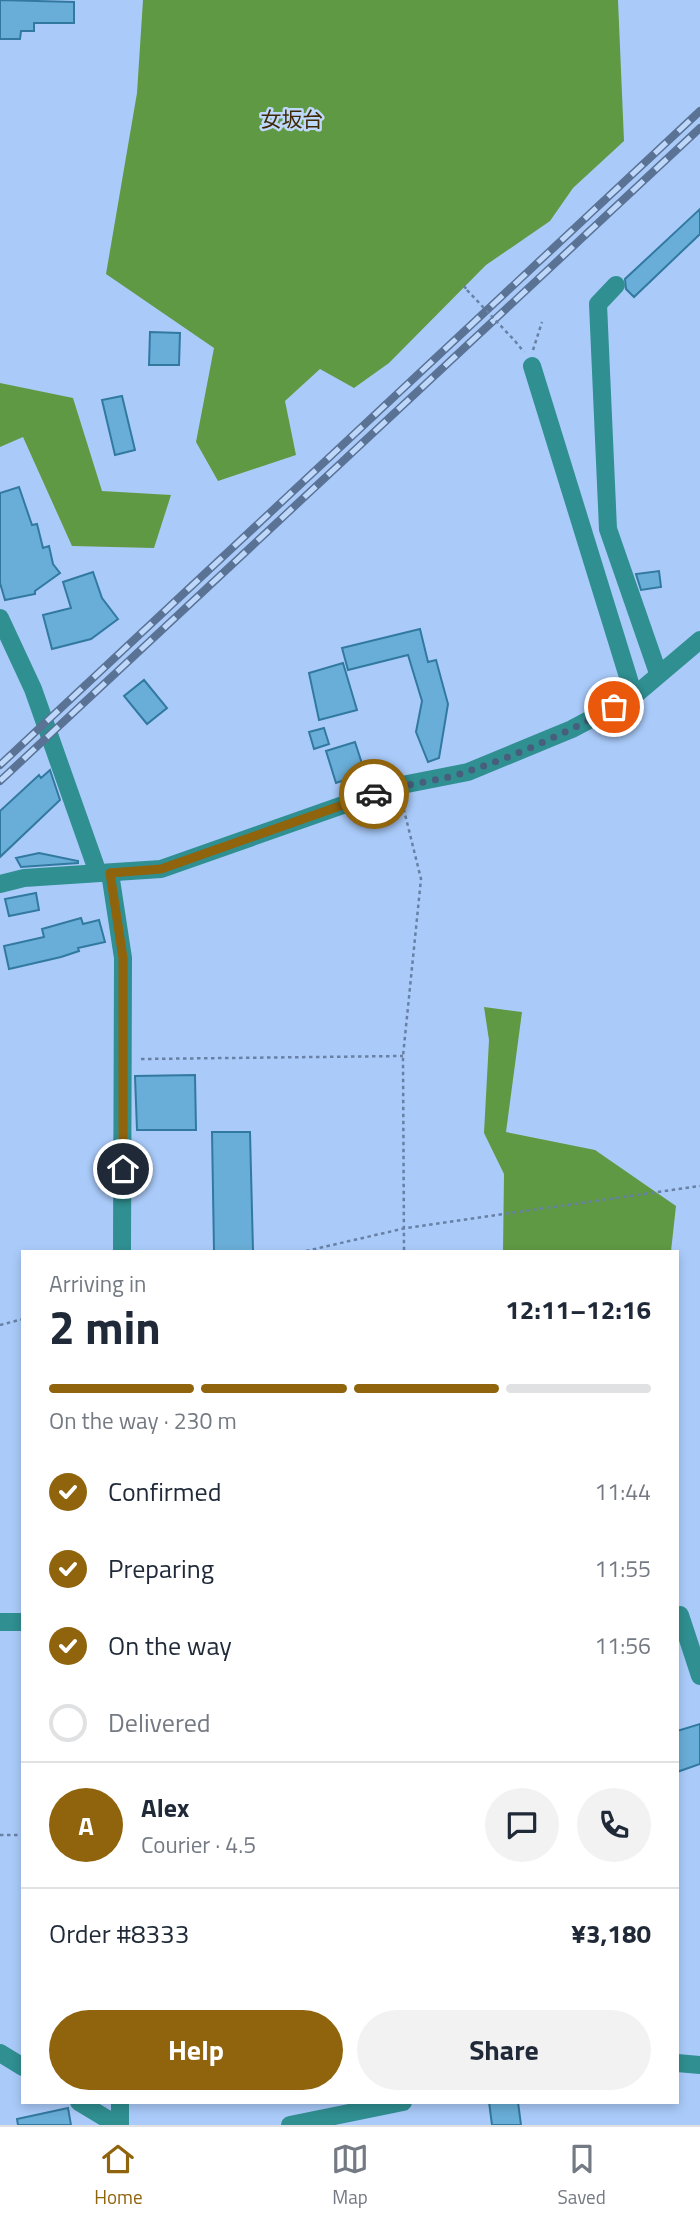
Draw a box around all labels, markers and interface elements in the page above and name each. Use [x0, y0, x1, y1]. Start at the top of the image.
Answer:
district label: 女坂台 [261, 103, 324, 135]
pin [584, 677, 644, 737]
icon: bag [595, 688, 633, 726]
courier [339, 759, 409, 829]
icon: car [355, 775, 393, 813]
pin [93, 1139, 153, 1199]
icon: home [104, 1150, 142, 1188]
text: Arriving in [49, 1266, 146, 1301]
text: 12:11–12:16 [505, 1290, 651, 1329]
text: 2 min [49, 1292, 161, 1362]
text: On the way · 230 m [49, 1403, 237, 1438]
text: Confirmed [108, 1472, 222, 1511]
icon: check [49, 1473, 87, 1511]
text: 11:44 [594, 1474, 651, 1509]
text: Preparing [108, 1549, 214, 1588]
icon: check [49, 1550, 87, 1588]
text: 11:55 [594, 1551, 651, 1586]
text: On the way [108, 1626, 232, 1665]
icon: check [49, 1627, 87, 1665]
text: 11:56 [594, 1628, 651, 1663]
text: Delivered [108, 1703, 211, 1742]
text: Alex [141, 1788, 189, 1827]
button: chat [485, 1788, 559, 1862]
button: phone [577, 1788, 651, 1862]
text: A [78, 1806, 94, 1845]
text: Courier · 4.5 [141, 1827, 256, 1862]
text: Order #8333 [49, 1914, 189, 1953]
text: ¥3,180 [571, 1914, 651, 1953]
button: Help [49, 2010, 343, 2090]
button: Share [357, 2010, 651, 2090]
tab: Home [94, 2140, 142, 2211]
tab: Map [331, 2140, 369, 2211]
tab: Saved [557, 2140, 606, 2211]

